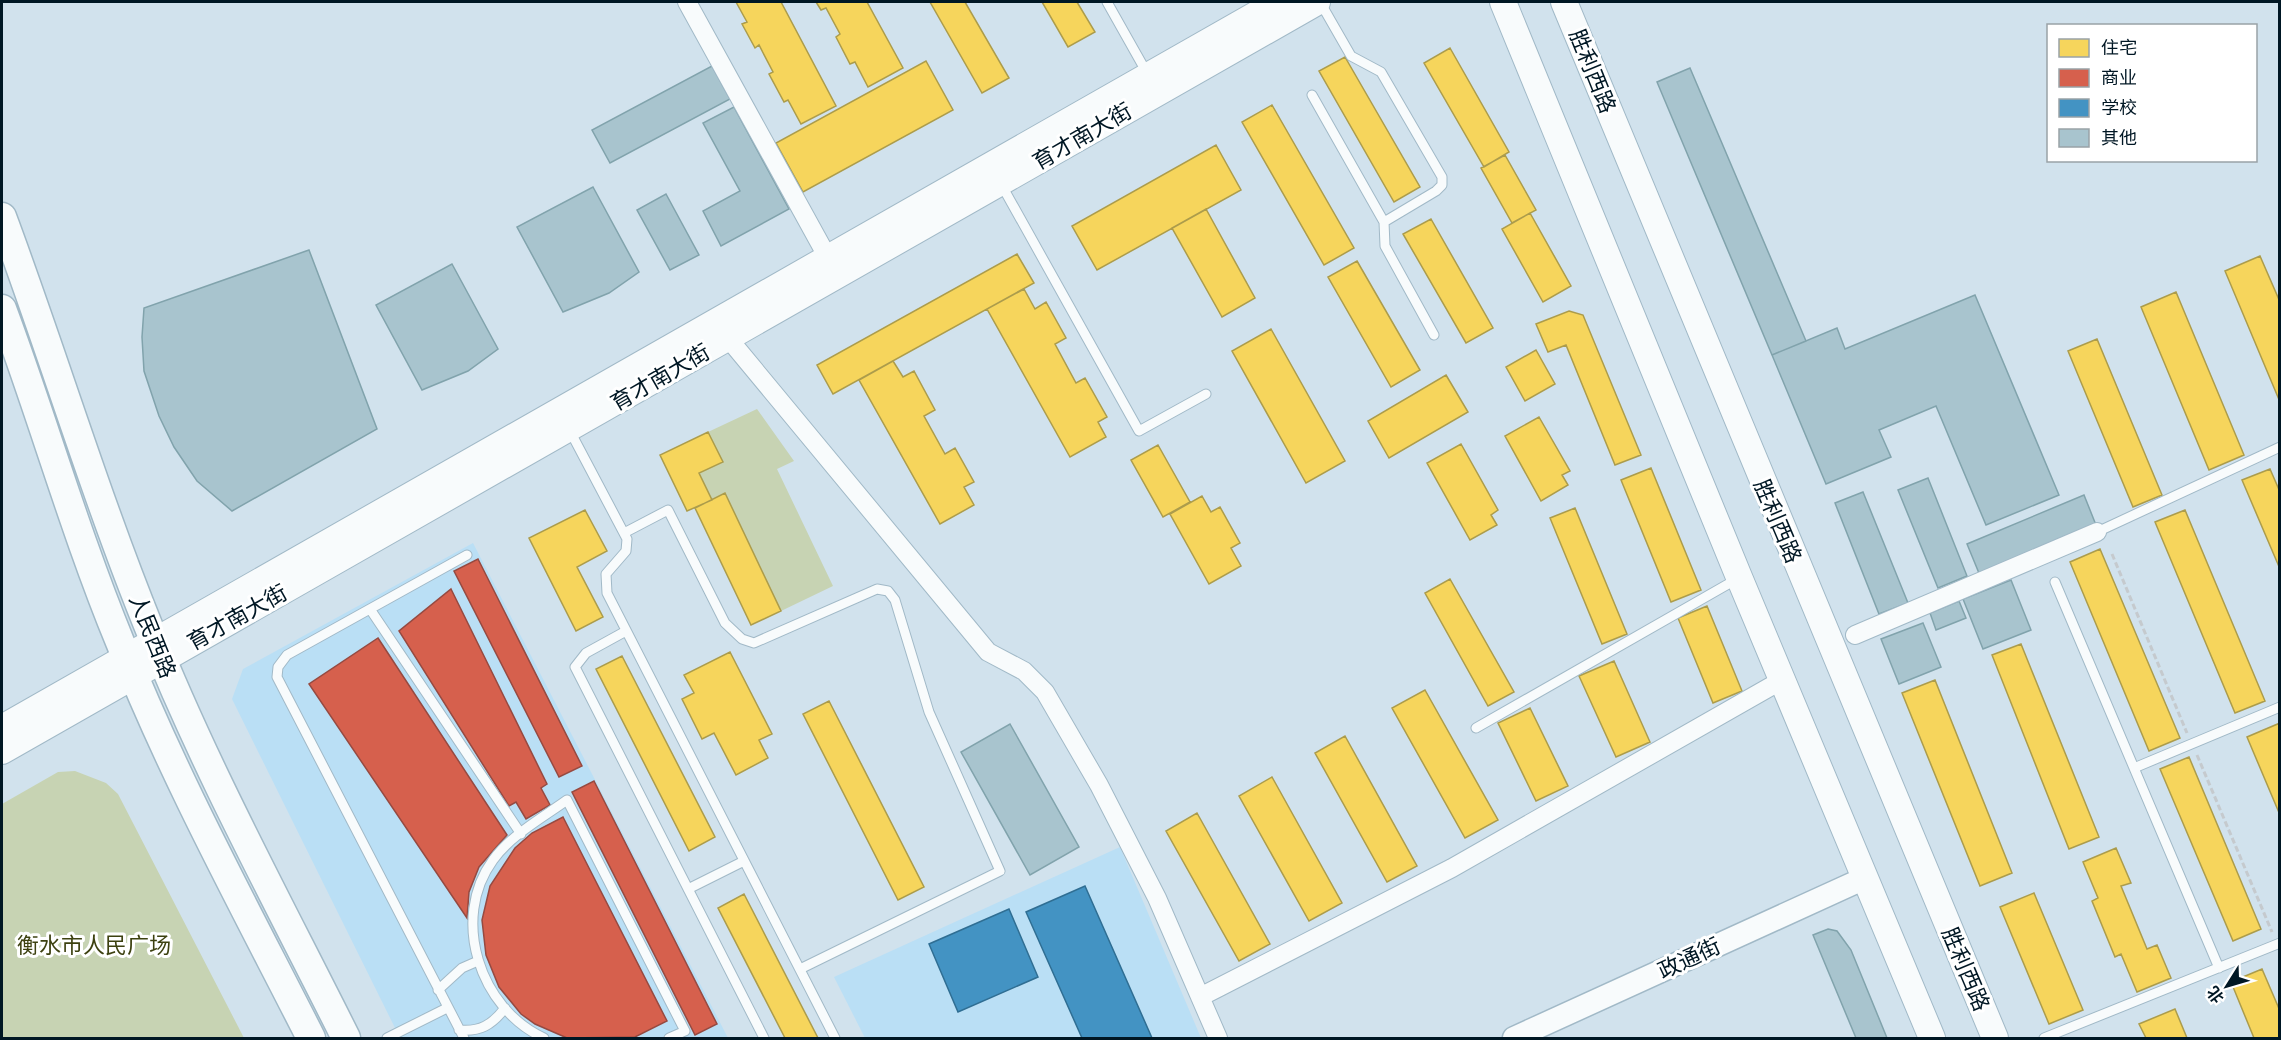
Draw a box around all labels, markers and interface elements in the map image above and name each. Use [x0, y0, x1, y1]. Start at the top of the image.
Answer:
legend [2047, 24, 2257, 162]
street label: 胜利西路 [1564, 25, 1622, 117]
text: 住宅 [2101, 36, 2137, 59]
text: 商业 [2101, 66, 2137, 89]
street label: 育才南大街 [1027, 96, 1137, 176]
text: 学校 [2101, 96, 2137, 119]
text: 其他 [2101, 126, 2137, 149]
street label: 育才南大街 [605, 337, 715, 417]
street label: 胜利西路 [1748, 475, 1808, 567]
street label: 育才南大街 [182, 578, 292, 656]
street label: 人民西路 [124, 590, 182, 682]
street label: 胜利西路 [1936, 923, 1996, 1015]
park label: 衡水市人民广场 [17, 931, 171, 959]
street label: 政通街 [1653, 931, 1725, 985]
north arrow [2197, 956, 2257, 1016]
text: 北 [2202, 983, 2228, 1007]

